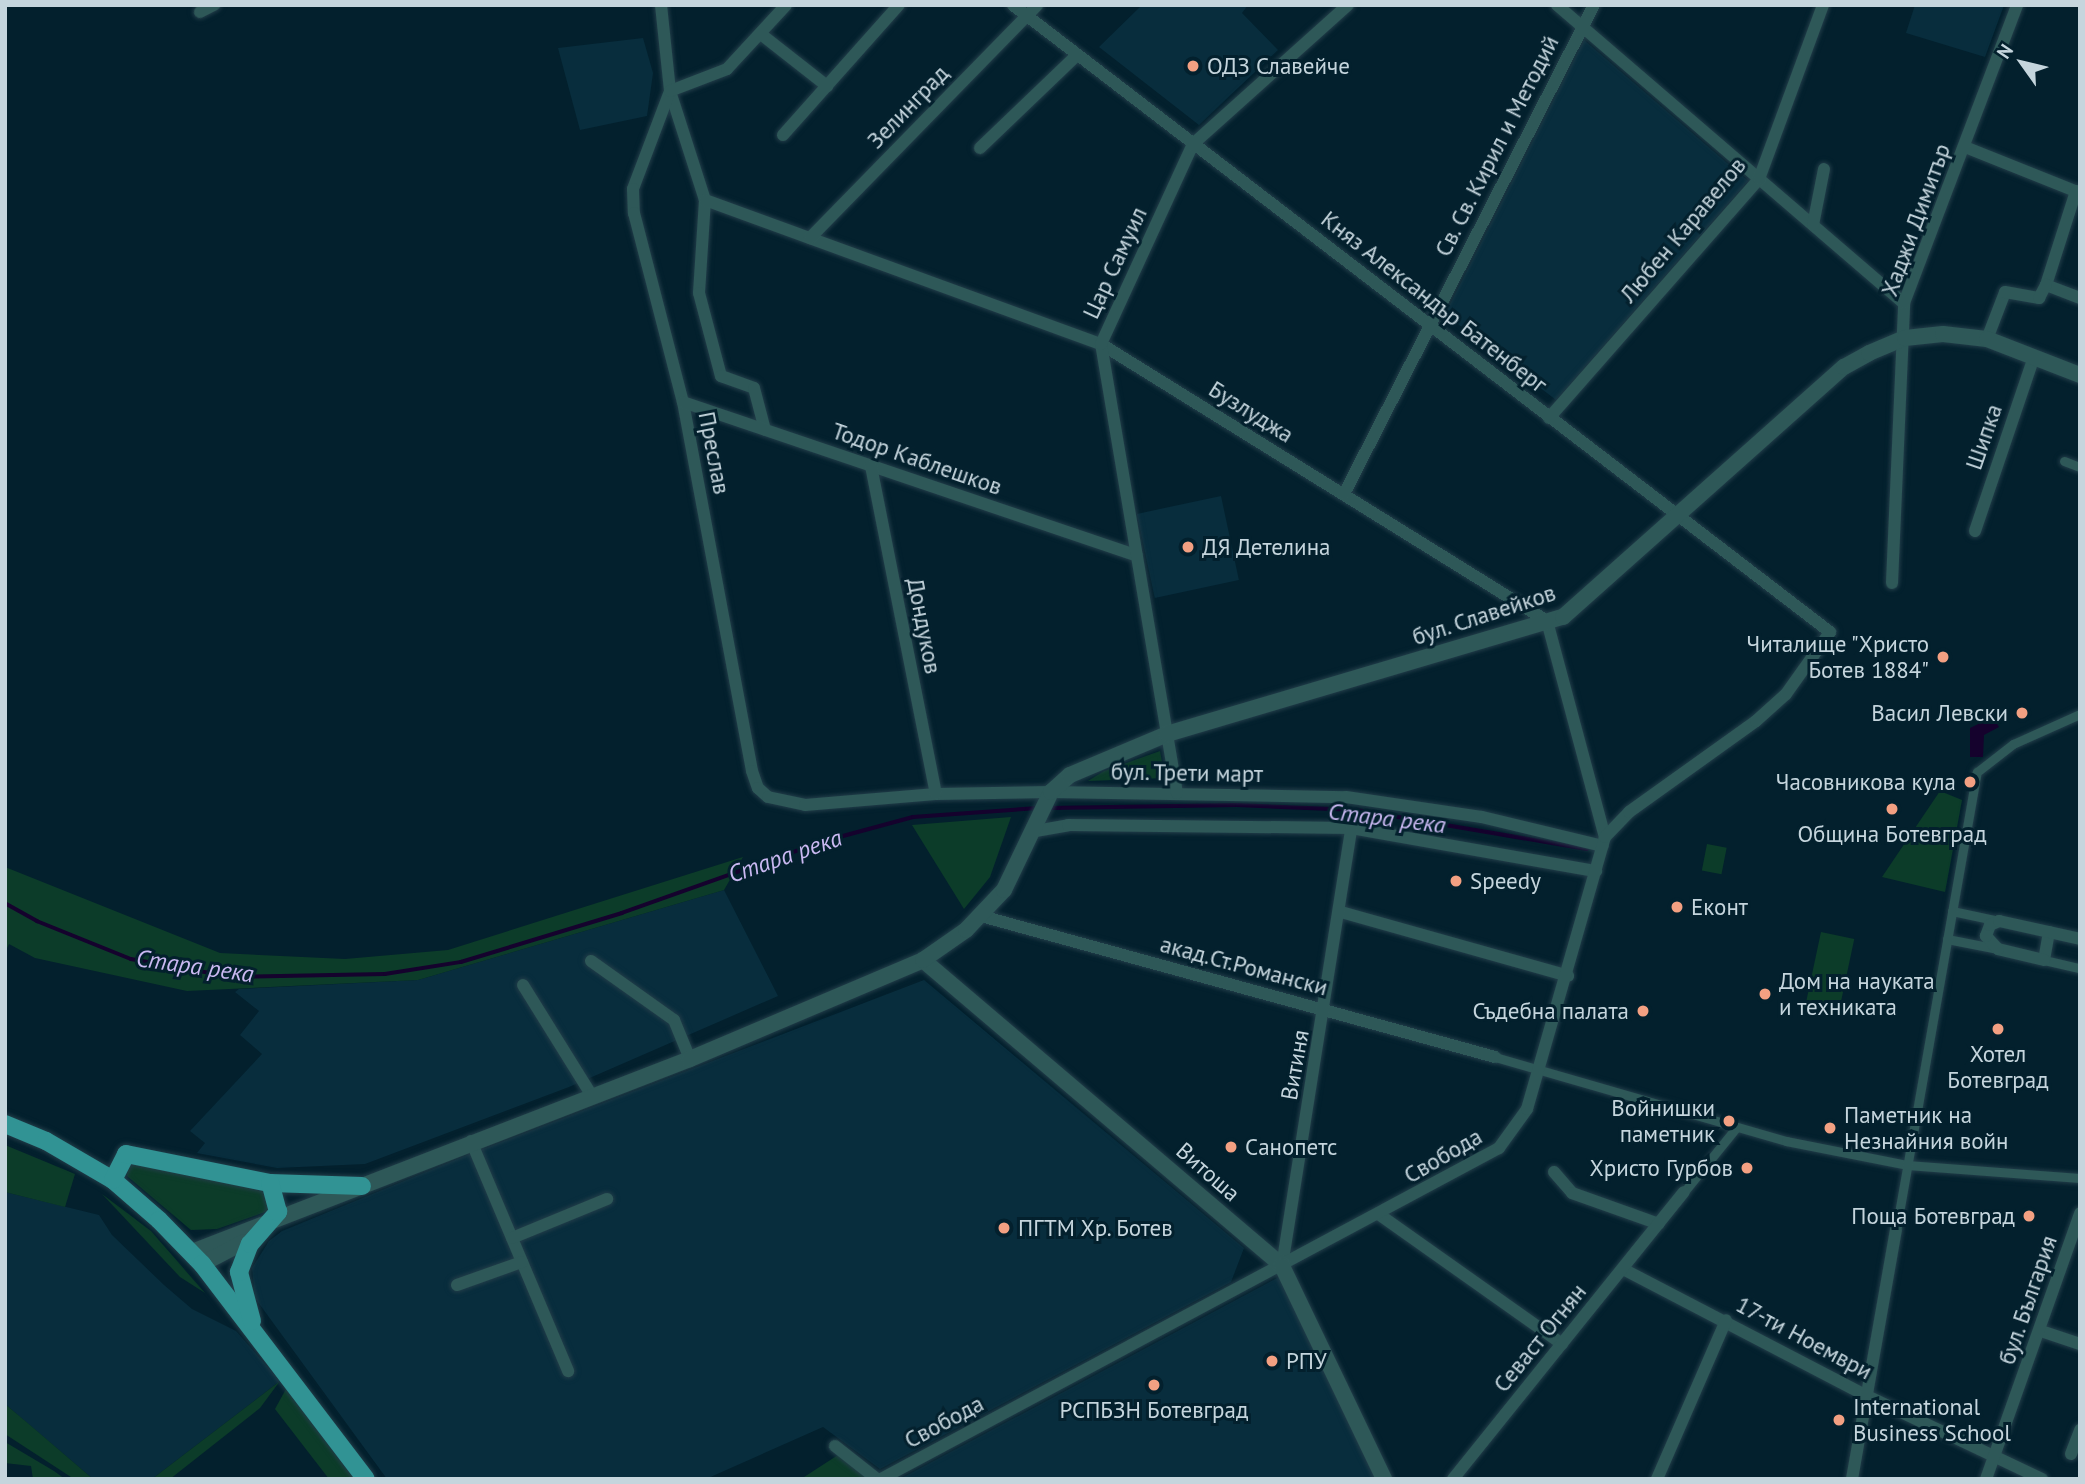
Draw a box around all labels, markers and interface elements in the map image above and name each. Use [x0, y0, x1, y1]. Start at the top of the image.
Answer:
north arrow [1987, 28, 2057, 98]
street label: Св. Св. Кирил и Методий [1428, 29, 1566, 263]
text: N [1991, 39, 2018, 63]
place label: ОДЗ Славейче [1207, 52, 1350, 80]
marker: ОДЗ Славейче [1185, 58, 1201, 74]
street label: Зелинград [862, 60, 954, 154]
street label: Хаджи Димитър [1876, 140, 1956, 300]
street label: Любен Каравелов [1614, 152, 1752, 308]
street label: Цар Самуил [1077, 203, 1153, 323]
street label: Княз Александър Батенберг [1315, 205, 1553, 399]
street label: Бузлуджа [1204, 375, 1298, 449]
street label: Шипка [1960, 401, 2008, 473]
street label: Преслав [692, 409, 736, 497]
street label: Тодор Каблешков [828, 417, 1006, 501]
place label: ДЯ Детелина [1202, 533, 1331, 561]
marker: ДЯ Детелина [1180, 539, 1196, 555]
street label: Дондуков [901, 576, 947, 676]
street label: бул. Славейков [1408, 579, 1560, 651]
place label: Читалище "Христо Ботев 1884" [1745, 630, 1929, 684]
marker: Читалище "Христо Ботев 1884" [1935, 649, 1951, 665]
place label: Васил Левски [1871, 699, 2008, 727]
marker: Васил Левски [2014, 705, 2030, 721]
street label: бул. Трети март [1109, 758, 1265, 788]
place label: Часовникова кула [1776, 768, 1956, 796]
marker: Часовникова кула [1962, 774, 1978, 790]
water label: Стара река [1327, 797, 1447, 839]
marker: Община Ботевград [1884, 801, 1900, 817]
place label: Община Ботевград [1797, 820, 1987, 848]
water label: Стара река [724, 823, 846, 889]
place label: Speedy [1470, 867, 1541, 895]
marker: Speedy [1448, 873, 1464, 889]
place label: Еконт [1691, 893, 1748, 921]
marker: Еконт [1669, 899, 1685, 915]
street label: акад.Ст.Романски [1157, 930, 1331, 1002]
water label: Стара река [134, 944, 256, 988]
place label: Дом на науката и техниката [1779, 967, 1935, 1021]
marker: Дом на науката и техниката [1757, 986, 1773, 1002]
place label: Съдебна палата [1472, 997, 1629, 1025]
marker: Съдебна палата [1635, 1003, 1651, 1019]
marker: Хотел Ботевград [1990, 1021, 2006, 1037]
street label: Витиня [1275, 1028, 1315, 1102]
place label: Хотел Ботевград [1947, 1040, 2049, 1094]
place label: Войнишки паметник [1611, 1094, 1715, 1148]
place label: Паметник на Незнайния войн [1844, 1101, 2008, 1155]
marker: Войнишки паметник [1721, 1113, 1737, 1129]
marker: Паметник на Незнайния войн [1822, 1120, 1838, 1136]
street label: Свобода [1399, 1123, 1487, 1189]
place label: Санопетс [1245, 1133, 1337, 1161]
street label: Витоша [1170, 1137, 1246, 1207]
marker: Санопетс [1223, 1139, 1239, 1155]
place label: Христо Гурбов [1590, 1154, 1733, 1182]
marker: Христо Гурбов [1739, 1160, 1755, 1176]
place label: Поща Ботевград [1851, 1202, 2015, 1230]
marker: Поща Ботевград [2021, 1208, 2037, 1224]
place label: ПГТМ Хр. Ботев [1018, 1214, 1175, 1242]
marker: ПГТМ Хр. Ботев [996, 1220, 1012, 1236]
street label: бул. България [1993, 1231, 2063, 1369]
street label: Севаст Огнян [1488, 1278, 1592, 1398]
street label: 17-ти Ноември [1731, 1291, 1877, 1385]
place label: РПУ [1286, 1347, 1327, 1375]
marker: РПУ [1264, 1353, 1280, 1369]
marker: РСПБЗН Ботевград [1146, 1377, 1162, 1393]
street label: Свобода [900, 1390, 988, 1454]
place label: International Business School [1853, 1393, 2011, 1447]
place label: РСПБЗН Ботевград [1060, 1396, 1248, 1424]
marker: International Business School [1831, 1412, 1847, 1428]

